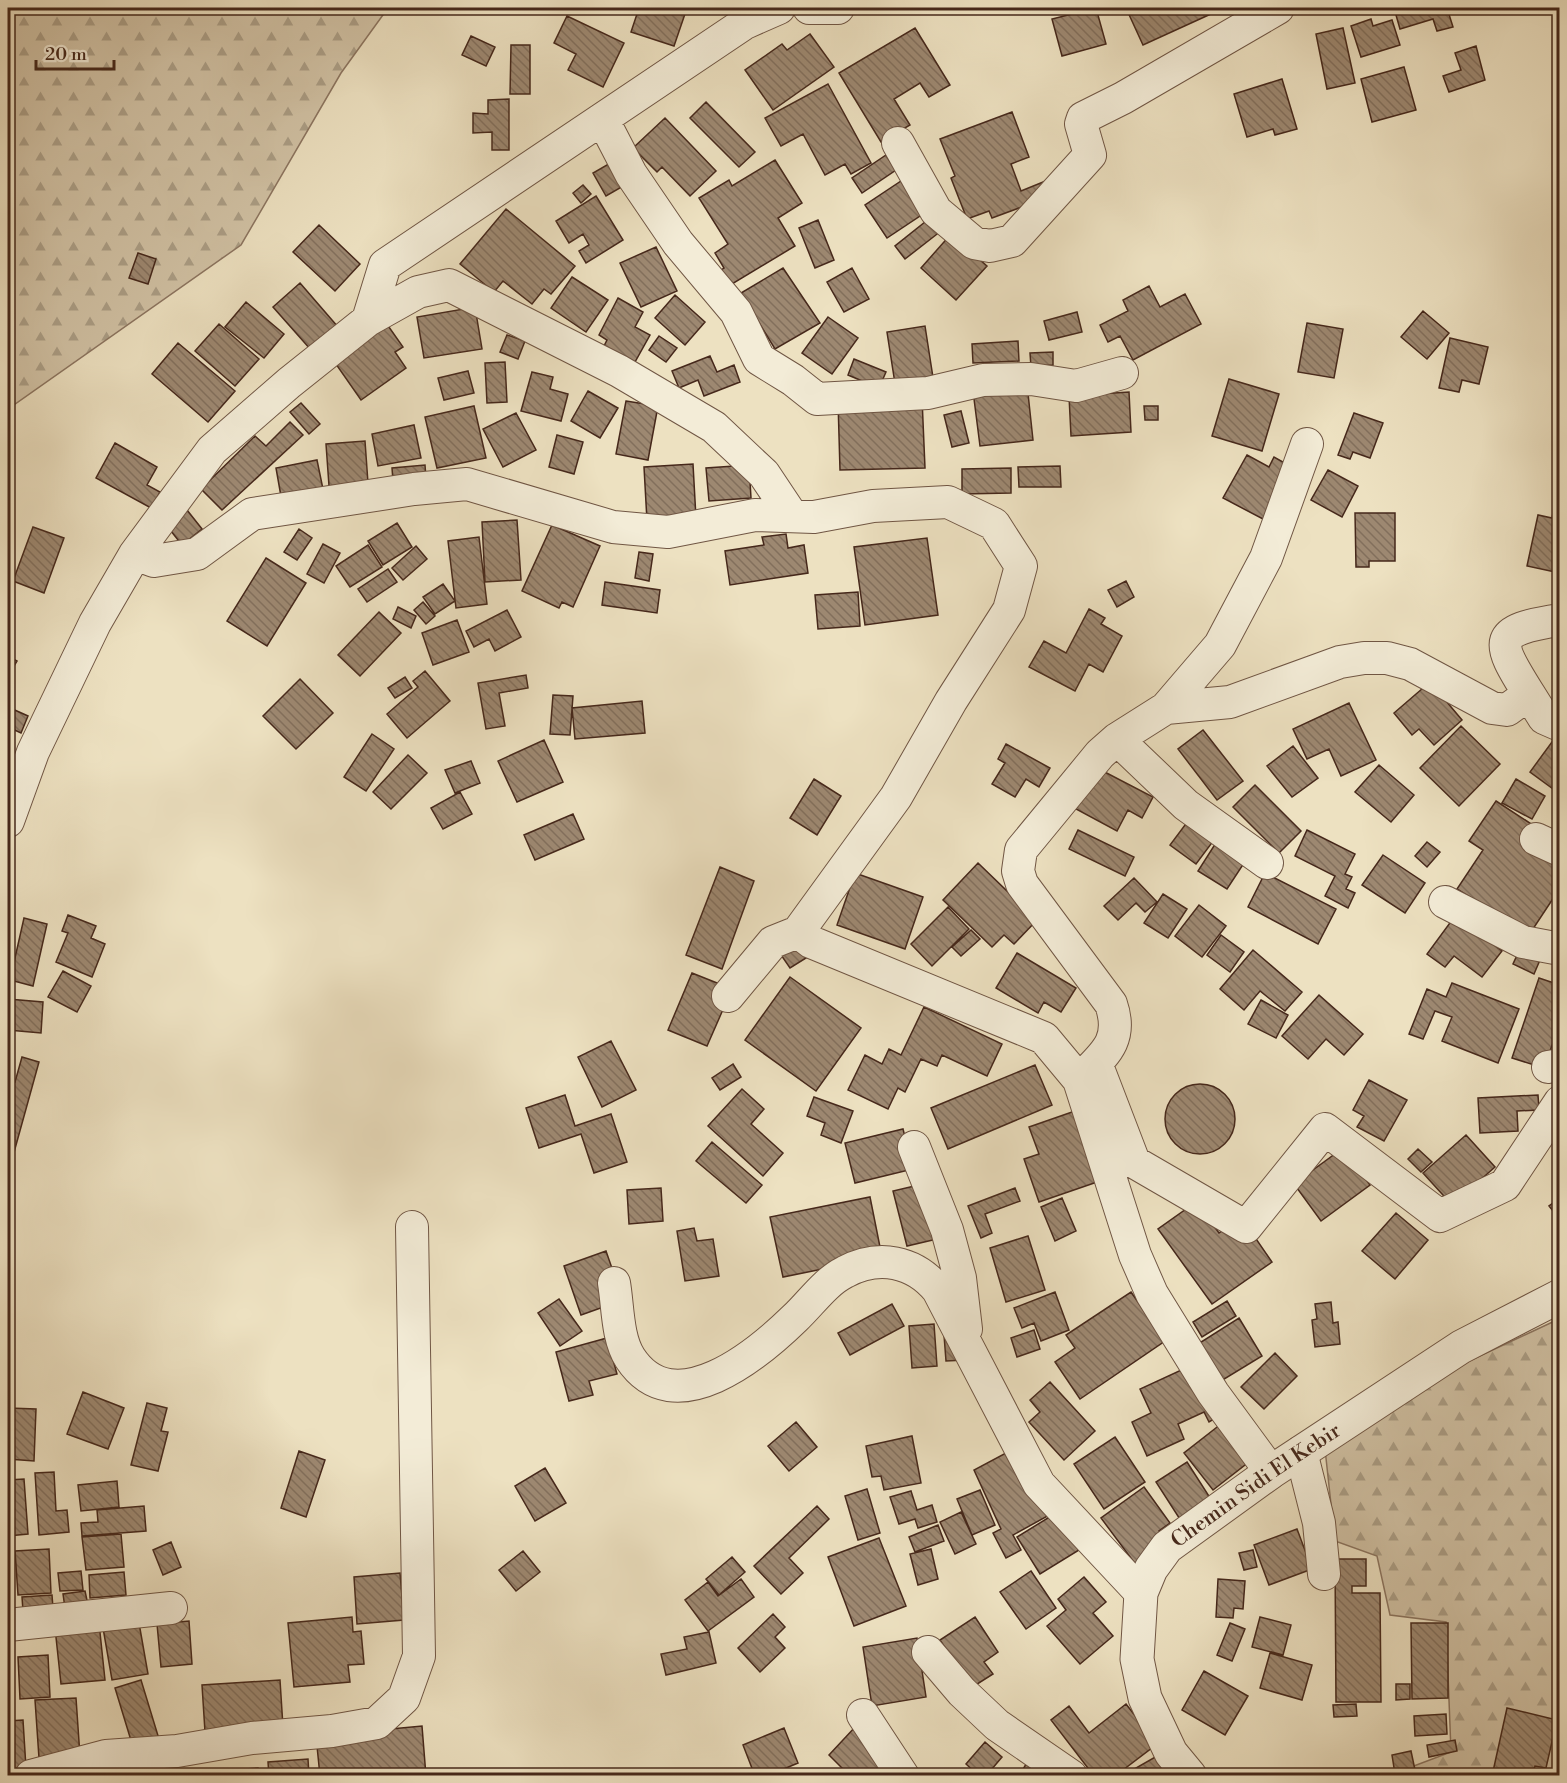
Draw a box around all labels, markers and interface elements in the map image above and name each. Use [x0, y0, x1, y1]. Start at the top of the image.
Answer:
scale bar [36, 33, 114, 71]
text: 20 m [45, 43, 87, 66]
street label: Chemin Sidi El Kebir [1166, 1418, 1346, 1554]

